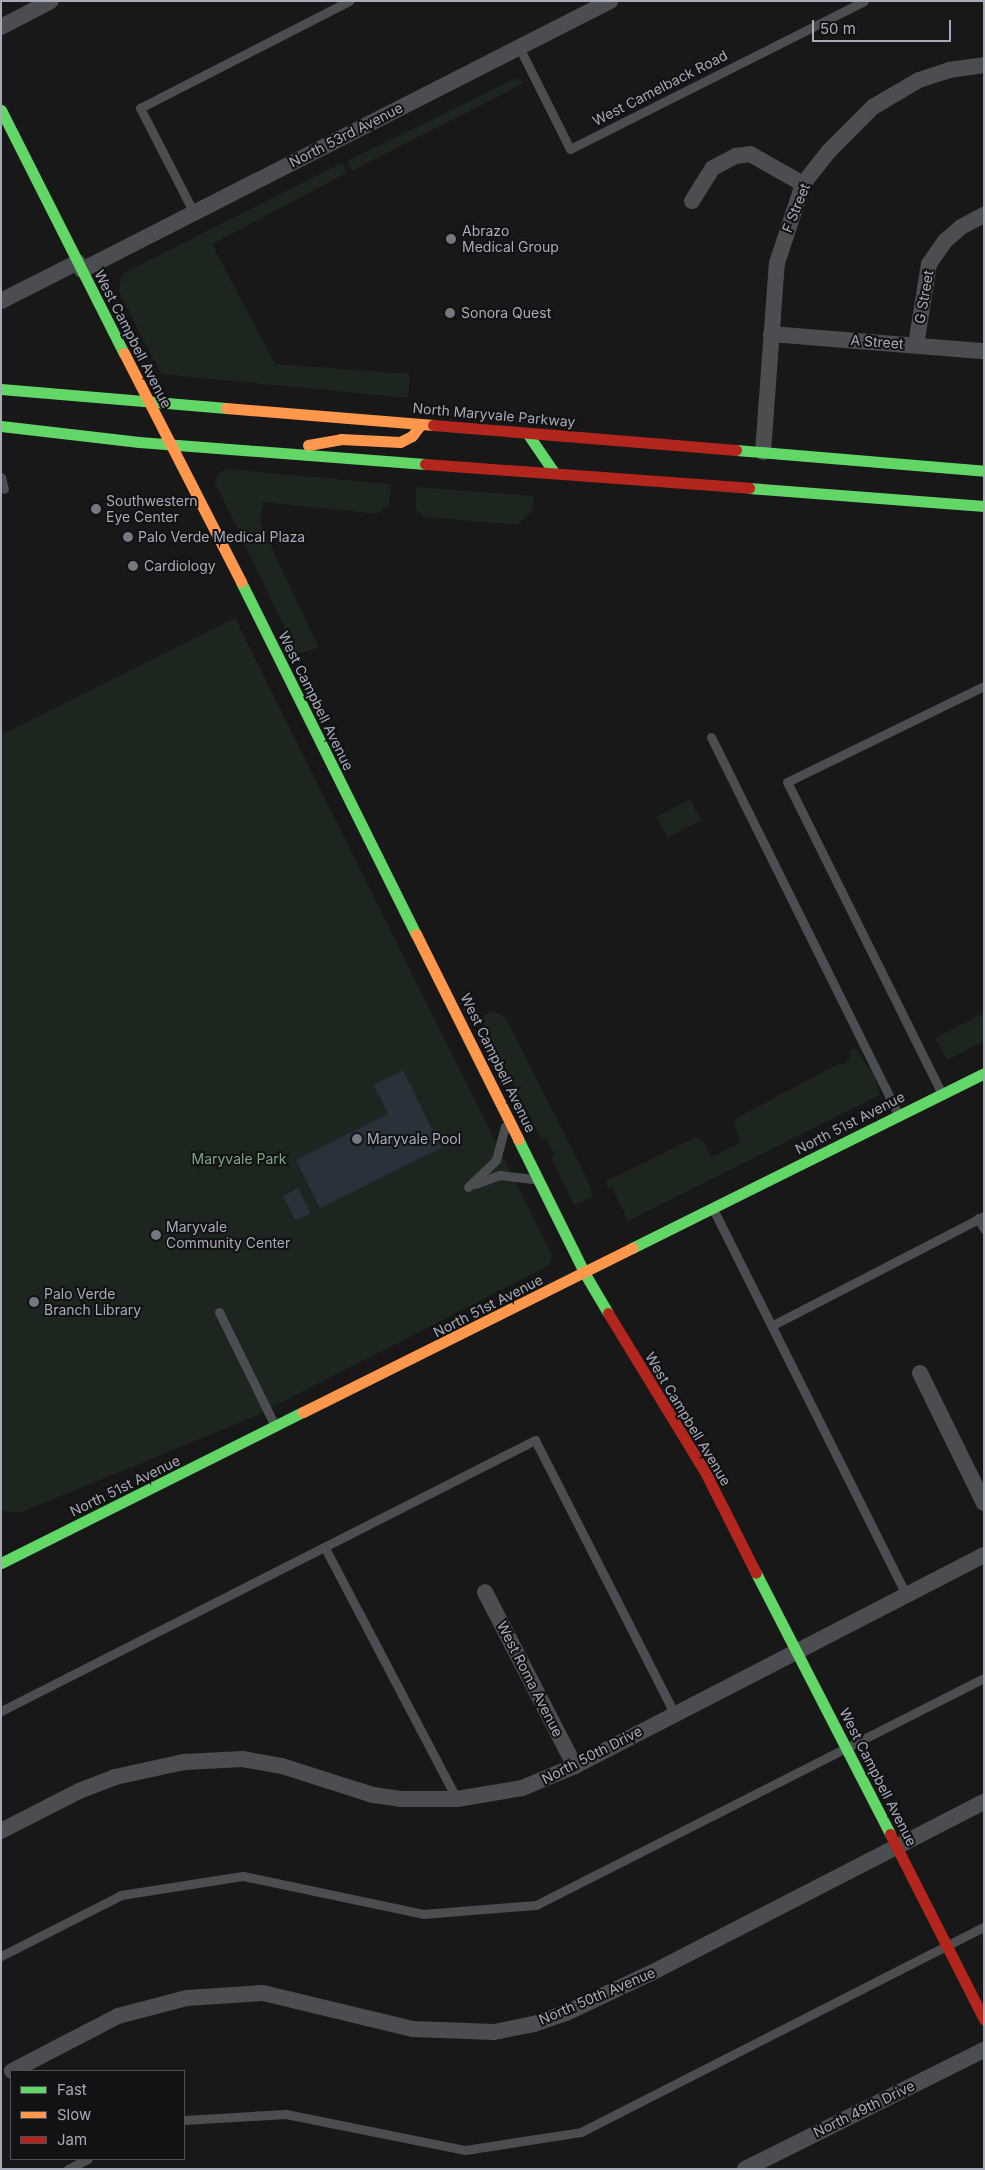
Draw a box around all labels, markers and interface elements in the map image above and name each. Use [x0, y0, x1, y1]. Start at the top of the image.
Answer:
scale bar [815, 10, 954, 42]
text: 50 m [820, 19, 856, 38]
street label: West Camelback Road [590, 47, 730, 129]
street label: North 53rd Avenue [286, 99, 406, 171]
street label: F Street [779, 181, 813, 235]
place label: Abrazo Medical Group [462, 223, 559, 256]
marker: Abrazo Medical Group [444, 232, 458, 246]
street label: West Campbell Avenue [91, 267, 175, 411]
street label: G Street [911, 269, 937, 325]
place label: Sonora Quest [461, 305, 551, 321]
marker: Sonora Quest [443, 306, 457, 320]
street label: A Street [850, 332, 904, 352]
street label: North Maryvale Parkway [412, 400, 576, 430]
place label: Southwestern Eye Center [106, 493, 198, 526]
marker: Southwestern Eye Center [90, 503, 102, 515]
place label: Palo Verde Medical Plaza [138, 529, 305, 545]
marker: Palo Verde Medical Plaza [122, 531, 134, 543]
place label: Cardiology [144, 558, 216, 574]
marker: Cardiology [126, 559, 140, 573]
street label: West Campbell Avenue [275, 629, 357, 773]
street label: West Campbell Avenue [457, 991, 539, 1135]
street label: North 51st Avenue [792, 1088, 908, 1158]
place label: Maryvale Pool [367, 1131, 461, 1147]
marker: Maryvale Pool [351, 1133, 363, 1145]
park label: Maryvale Park [192, 1151, 286, 1167]
place label: Maryvale Community Center [166, 1219, 290, 1252]
marker: Maryvale Community Center [150, 1229, 162, 1241]
street label: North 51st Avenue [430, 1271, 546, 1341]
place label: Palo Verde Branch Library [44, 1286, 141, 1318]
marker: Palo Verde Branch Library [28, 1296, 40, 1308]
street label: West Campbell Avenue [641, 1349, 735, 1489]
street label: North 51st Avenue [67, 1452, 183, 1520]
street label: West Roma Avenue [494, 1618, 566, 1740]
street label: West Campbell Avenue [836, 1705, 920, 1849]
street label: North 50th Drive [539, 1722, 645, 1788]
street label: North 50th Avenue [536, 1964, 658, 2028]
legend [10, 2070, 185, 2160]
street label: North 49th Drive [811, 2077, 917, 2141]
text: Fast [57, 2080, 87, 2099]
text: Slow [57, 2105, 91, 2124]
text: Jam [57, 2130, 87, 2149]

